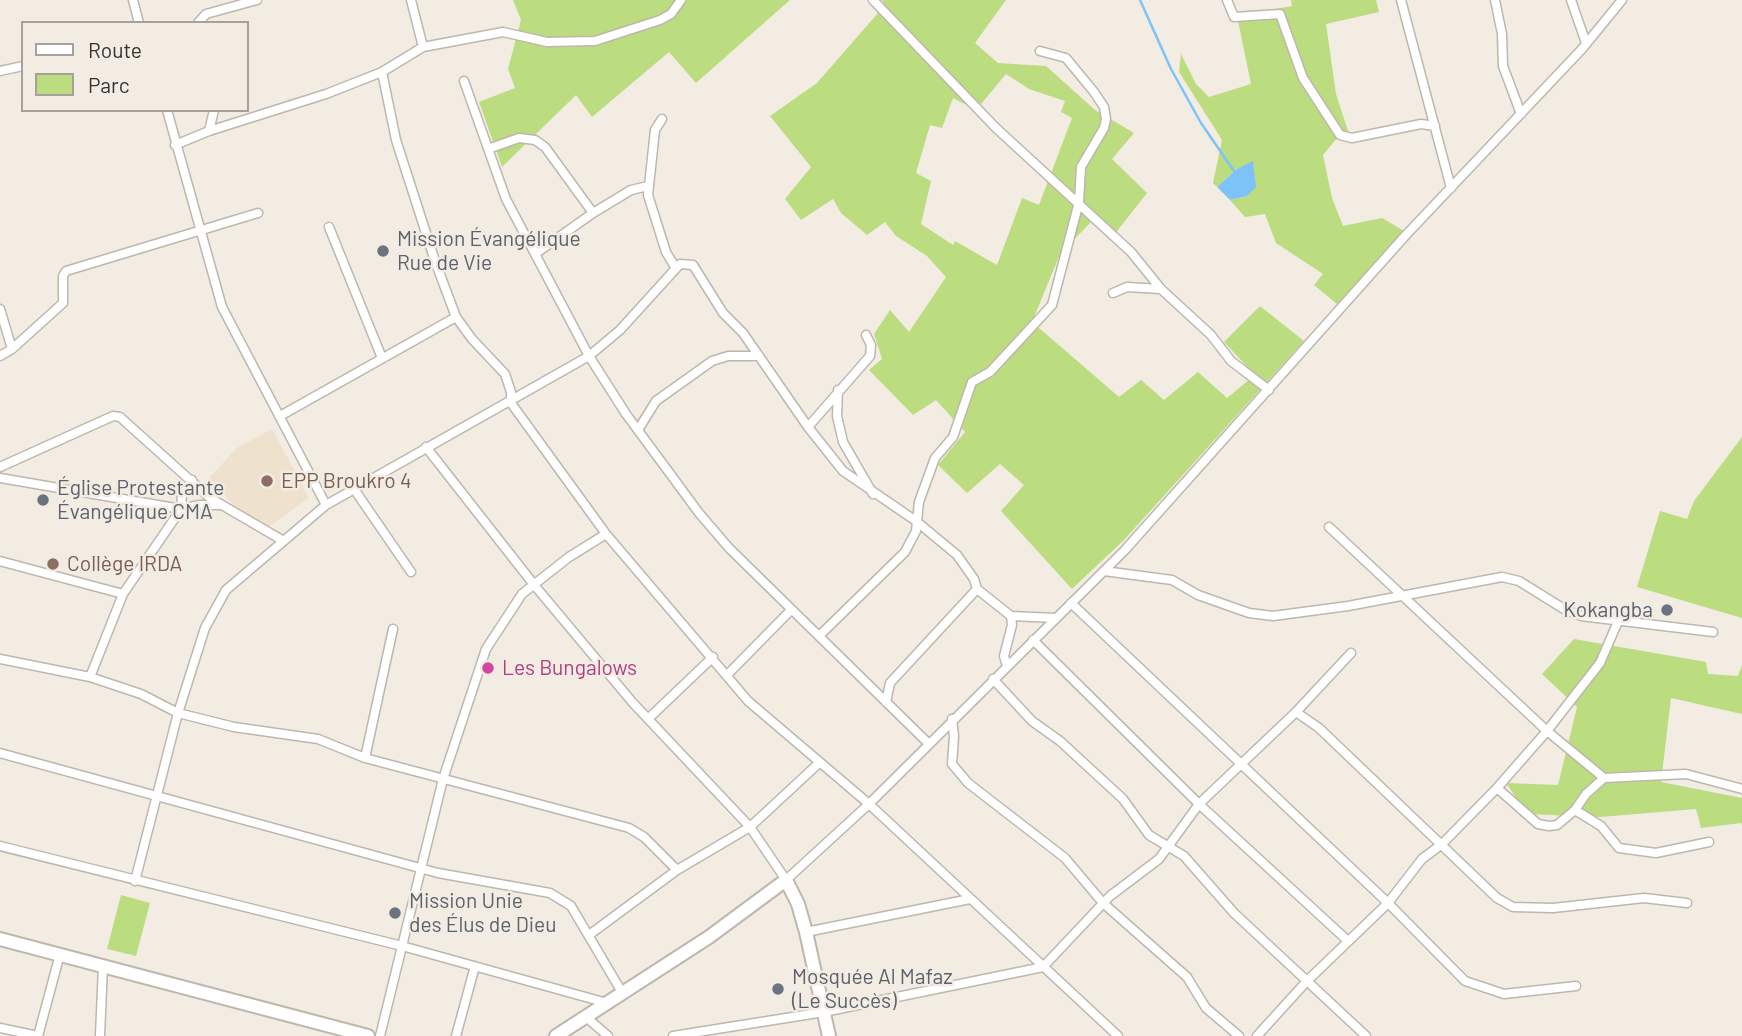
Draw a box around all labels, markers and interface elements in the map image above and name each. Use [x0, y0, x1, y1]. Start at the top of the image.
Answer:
legend [21, 21, 248, 112]
text: Route [88, 37, 142, 62]
text: Parc [88, 72, 130, 97]
place label: Mission Évangélique Rue de Vie [397, 226, 581, 276]
marker: Mission Évangélique Rue de Vie [375, 243, 391, 259]
place label: EPP Broukro 4 [281, 468, 411, 494]
marker: EPP Broukro 4 [259, 473, 275, 489]
place label: Église Protestante Évangélique CMA [57, 475, 225, 525]
marker: Église Protestante Évangélique CMA [35, 492, 51, 508]
place label: Collège IRDA [67, 551, 182, 577]
marker: Collège IRDA [45, 556, 61, 572]
place label: Kokangba [1563, 597, 1653, 623]
marker: Kokangba [1659, 602, 1675, 618]
place label: Les Bungalows [502, 655, 637, 681]
marker: Les Bungalows [480, 660, 496, 676]
place label: Mission Unie des Élus de Dieu [409, 888, 557, 938]
marker: Mission Unie des Élus de Dieu [387, 905, 403, 921]
place label: Mosquée Al Mafaz (Le Succès) [792, 964, 953, 1014]
marker: Mosquée Al Mafaz (Le Succès) [770, 981, 786, 997]

